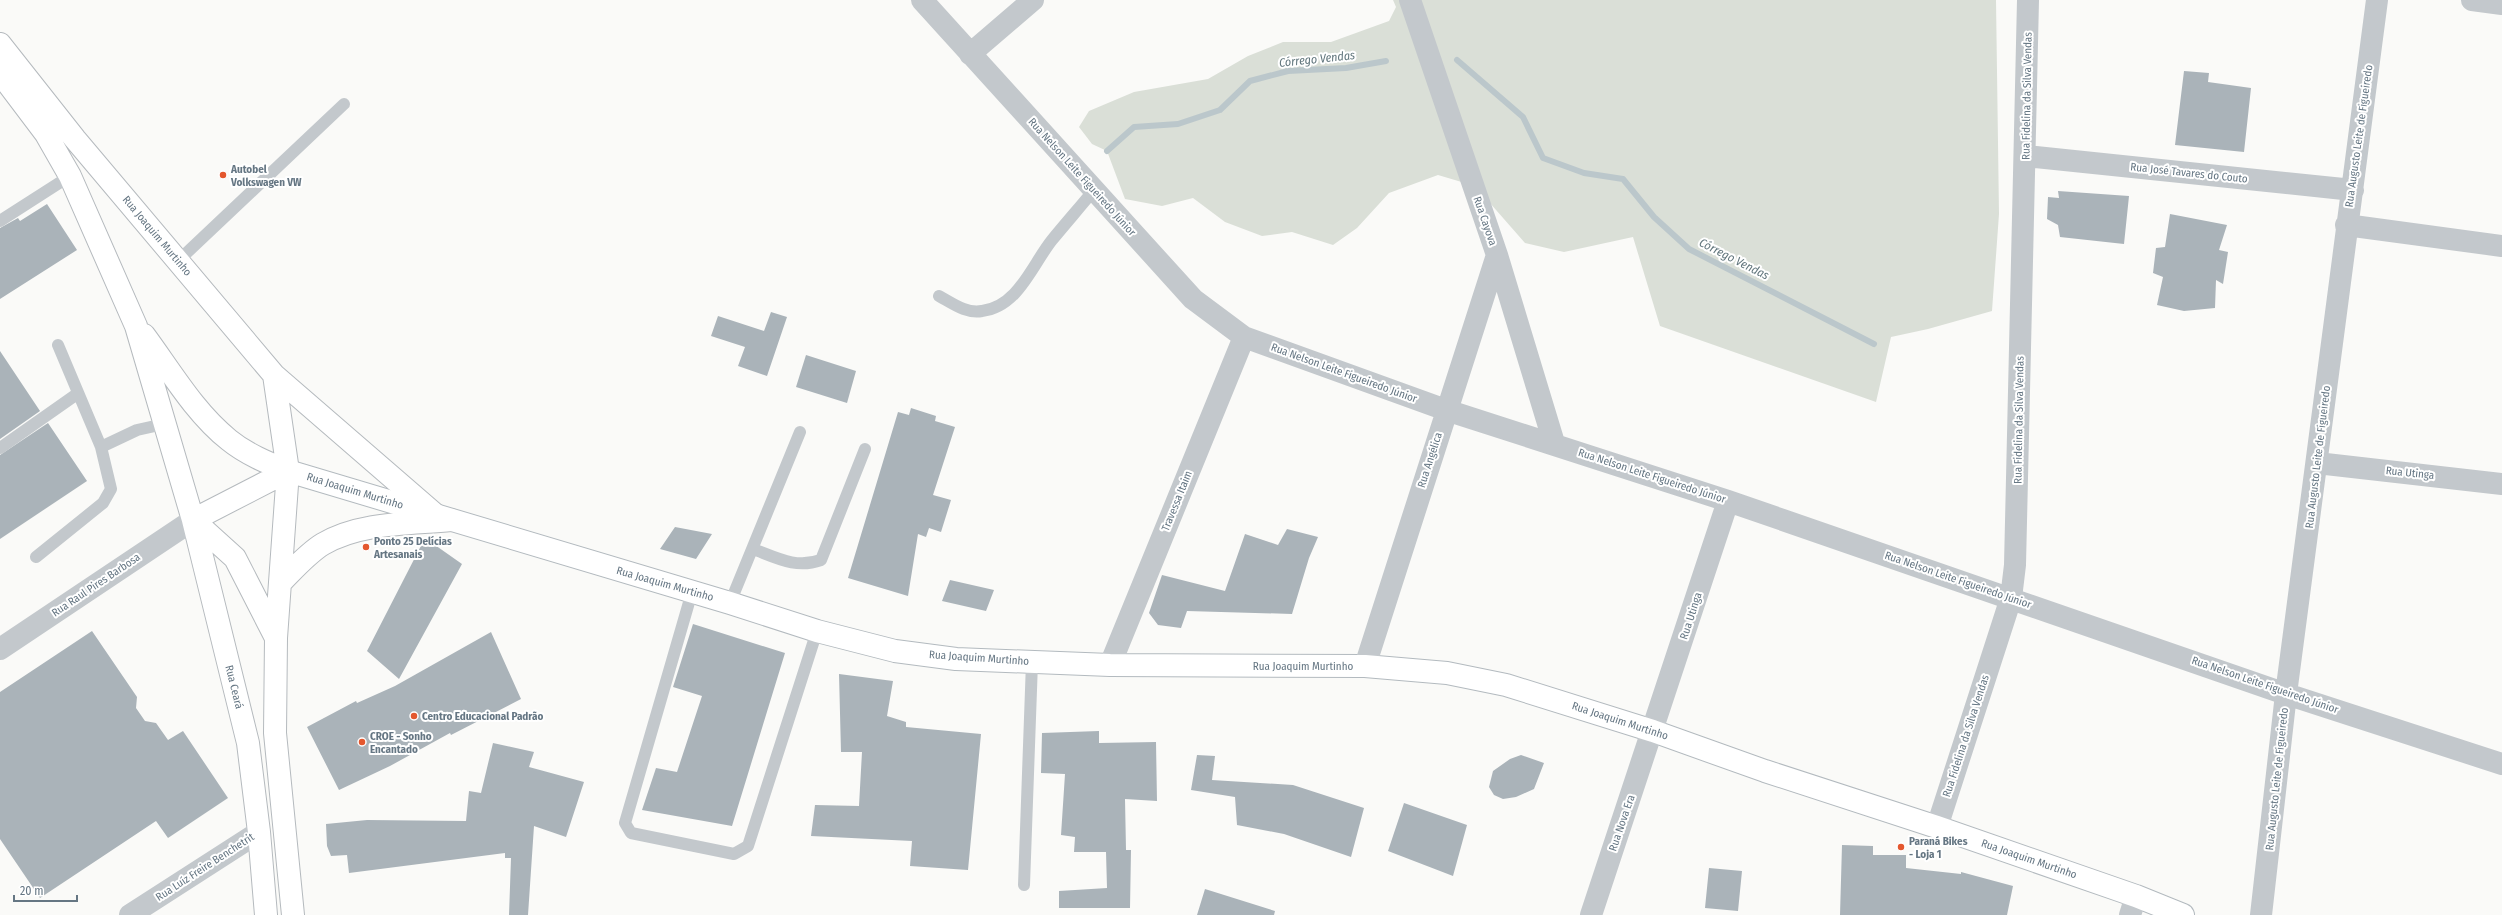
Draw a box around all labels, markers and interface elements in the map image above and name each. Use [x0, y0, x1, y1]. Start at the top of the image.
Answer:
street label: Rua Fidelina da Silva Vendas [2019, 32, 2035, 160]
water label: Córrego Vendas [1278, 48, 1356, 70]
street label: Rua Augusto Leite de Figueiredo [2343, 64, 2375, 208]
street label: Rua Nelson Leite Figueiredo Júnior [1026, 115, 1139, 239]
street label: Rua José Tavares do Couto [2130, 160, 2248, 186]
place label: Autobel Volkswagen VW [230, 163, 302, 189]
marker: Autobel Volkswagen VW [218, 170, 228, 180]
street label: Rua Joaquim Murtinho [120, 193, 194, 279]
street label: Rua Cayova [1471, 195, 1499, 247]
water label: Córrego Vendas [1697, 235, 1771, 283]
street label: Rua Nelson Leite Figueiredo Júnior [1269, 340, 1419, 406]
street label: Rua Fidelina da Silva Vendas [2011, 356, 2027, 484]
street label: Rua Augusto Leite de Figueiredo [2303, 385, 2333, 529]
street label: Rua Angélica [1415, 431, 1445, 489]
street label: Rua Nelson Leite Figueiredo Júnior [1577, 446, 1728, 506]
street label: Rua Utinga [2385, 464, 2435, 482]
street label: Travessa Itaim [1159, 469, 1195, 533]
street label: Rua Joaquim Murtinho [305, 470, 405, 512]
place label: Ponto 25 Delícias Artesanais [373, 535, 452, 561]
marker: Ponto 25 Delícias Artesanais [361, 542, 371, 552]
street label: Rua Nelson Leite Figueiredo Júnior [1883, 549, 2033, 611]
street label: Rua Raul Pires Barbosa [49, 551, 143, 619]
street label: Rua Joaquim Murtinho [615, 564, 715, 604]
street label: Rua Utinga [1677, 591, 1705, 641]
street label: Rua Joaquim Murtinho [928, 648, 1030, 668]
street label: Rua Nelson Leite Figueiredo Júnior [2190, 654, 2340, 716]
street label: Rua Joaquim Murtinho [1253, 660, 1353, 673]
street label: Rua Ceará [222, 664, 246, 710]
street label: Rua Fidelina da Silva Vendas [1940, 673, 1992, 799]
street label: Rua Joaquim Murtinho [1570, 699, 1670, 743]
street label: Rua Augusto Leite de Figueiredo [2263, 707, 2291, 851]
place label: Centro Educacional Padrão [422, 710, 544, 723]
marker: Centro Educacional Padrão [409, 711, 419, 721]
place label: CROE - Sonho Encantado [370, 730, 432, 756]
marker: CROE - Sonho Encantado [357, 737, 367, 747]
street label: Rua Nova Era [1606, 793, 1638, 853]
street label: Rua Luíz Freire Benchetrit [153, 830, 257, 904]
place label: Paraná Bikes - Loja 1 [1909, 835, 1968, 861]
street label: Rua Joaquim Murtinho [1979, 837, 2079, 882]
marker: Paraná Bikes - Loja 1 [1896, 842, 1906, 852]
scale bar [14, 877, 77, 903]
text: 20 m [20, 884, 44, 898]

